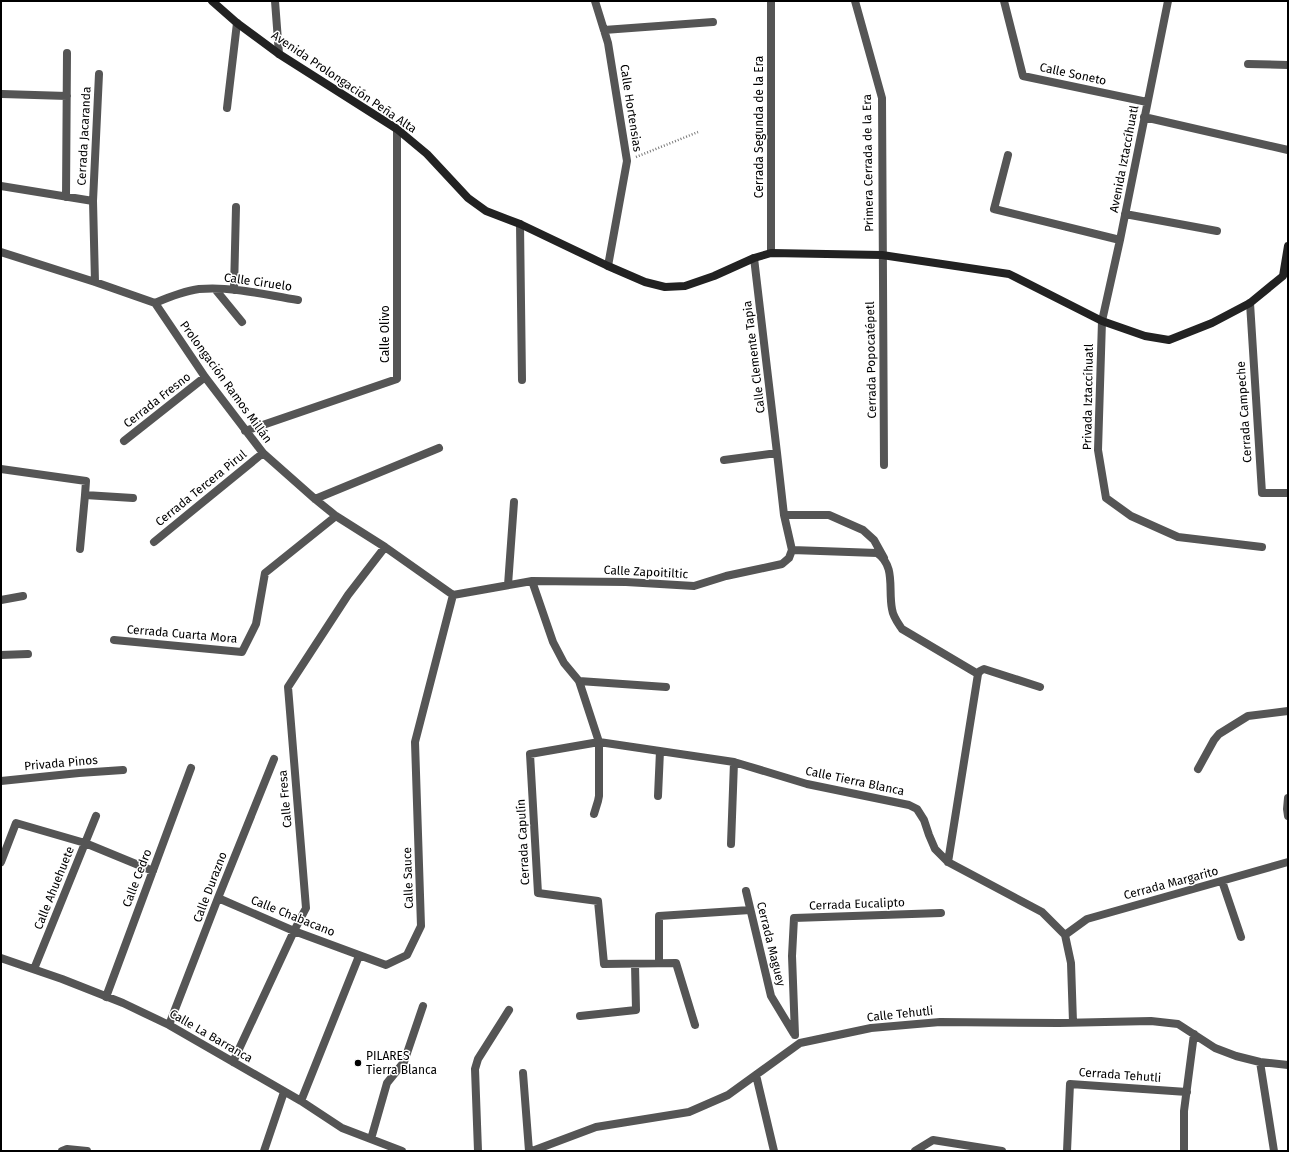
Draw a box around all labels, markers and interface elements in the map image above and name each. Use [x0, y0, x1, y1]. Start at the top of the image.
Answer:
street label: Avenida Prolongación Peña Alta [269, 28, 419, 136]
street label: Cerrada Segunda de la Era [752, 56, 766, 198]
street label: Calle Soneto [1038, 60, 1108, 88]
street label: Calle Hortensias [617, 63, 645, 153]
street label: Cerrada Jacaranda [74, 86, 94, 186]
street label: Primera Cerrada de la Era [860, 94, 876, 232]
street label: Avenida Iztaccíhuatl [1107, 104, 1141, 214]
street label: Calle Ciruelo [223, 270, 293, 294]
street label: Calle Clemente Tapia [740, 300, 768, 414]
street label: Cerrada Popocatépetl [863, 301, 879, 419]
street label: Calle Olivo [378, 305, 392, 363]
street label: Prolongación Ramos Millán [177, 318, 275, 446]
street label: Privada Iztaccíhuatl [1080, 343, 1096, 450]
street label: Cerrada Campeche [1233, 361, 1255, 463]
street label: Cerrada Fresno [121, 369, 193, 431]
street label: Cerrada Tercera Pirul [153, 447, 250, 529]
street label: Calle Zapoitiltic [603, 563, 689, 581]
street label: Cerrada Cuarta Mora [126, 622, 238, 646]
street label: Privada Pinos [24, 753, 99, 773]
street label: Calle Tierra Blanca [804, 764, 906, 798]
street label: Calle Fresa [275, 770, 295, 828]
street label: Cerrada Capulín [514, 798, 532, 886]
street label: Calle Ahuehuete [31, 844, 77, 932]
street label: Calle Cedro [120, 847, 154, 909]
street label: Calle Sauce [400, 847, 416, 909]
street label: Calle Durazno [190, 850, 230, 924]
street label: Cerrada Margarito [1122, 864, 1220, 902]
street label: Calle Chabacano [249, 893, 337, 939]
street label: Cerrada Eucalipto [809, 895, 905, 913]
street label: Cerrada Maguey [754, 900, 788, 988]
street label: Calle Tehutli [866, 1004, 934, 1024]
street label: Calle La Barranca [167, 1007, 255, 1065]
place label: PILARES Tierra Blanca [366, 1049, 437, 1077]
marker: PILARES Tierra Blanca [353, 1058, 363, 1068]
street label: Cerrada Tehutli [1078, 1065, 1162, 1085]

